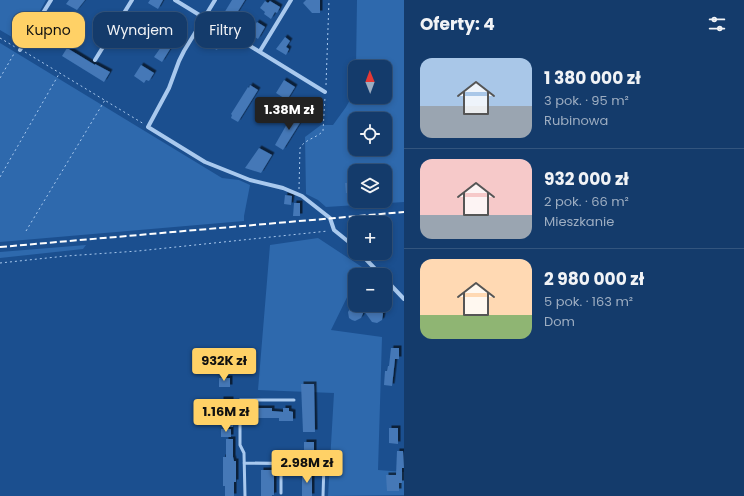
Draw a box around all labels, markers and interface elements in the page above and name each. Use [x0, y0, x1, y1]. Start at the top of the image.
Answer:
chip: Kupno [12, 12, 85, 48]
chip: Wynajem [93, 12, 187, 48]
chip: Filtry [195, 12, 255, 48]
text: Oferty: 4 [420, 12, 495, 36]
icon: filters [706, 13, 728, 35]
north arrow [348, 60, 392, 104]
map controls [348, 60, 392, 312]
text: 1 380 000 zł [544, 66, 641, 90]
icon: home [452, 74, 500, 122]
text: 3 pok. · 95 m² [544, 91, 629, 110]
pin: 1.38M zł [248, 97, 330, 131]
text: 1.38M zł [264, 100, 314, 119]
text: Rubinowa [544, 111, 608, 130]
button: locate [348, 112, 392, 156]
button: layers [348, 164, 392, 208]
text: 932 000 zł [544, 167, 629, 191]
icon: home [452, 175, 500, 223]
text: 2 pok. · 66 m² [544, 192, 629, 211]
text: Mieszkanie [544, 212, 614, 231]
button: + [348, 216, 392, 260]
text: 2 980 000 zł [544, 267, 644, 291]
button: − [348, 268, 392, 312]
icon: home [452, 275, 500, 323]
text: 5 pok. · 163 m² [544, 292, 633, 311]
text: Dom [544, 312, 575, 331]
pin: 932K zł [187, 348, 261, 382]
text: 932K zł [201, 351, 247, 370]
pin: 1.16M zł [185, 399, 267, 433]
text: 1.16M zł [202, 402, 250, 421]
pin: 2.98M zł [266, 450, 348, 484]
text: 2.98M zł [281, 453, 333, 472]

